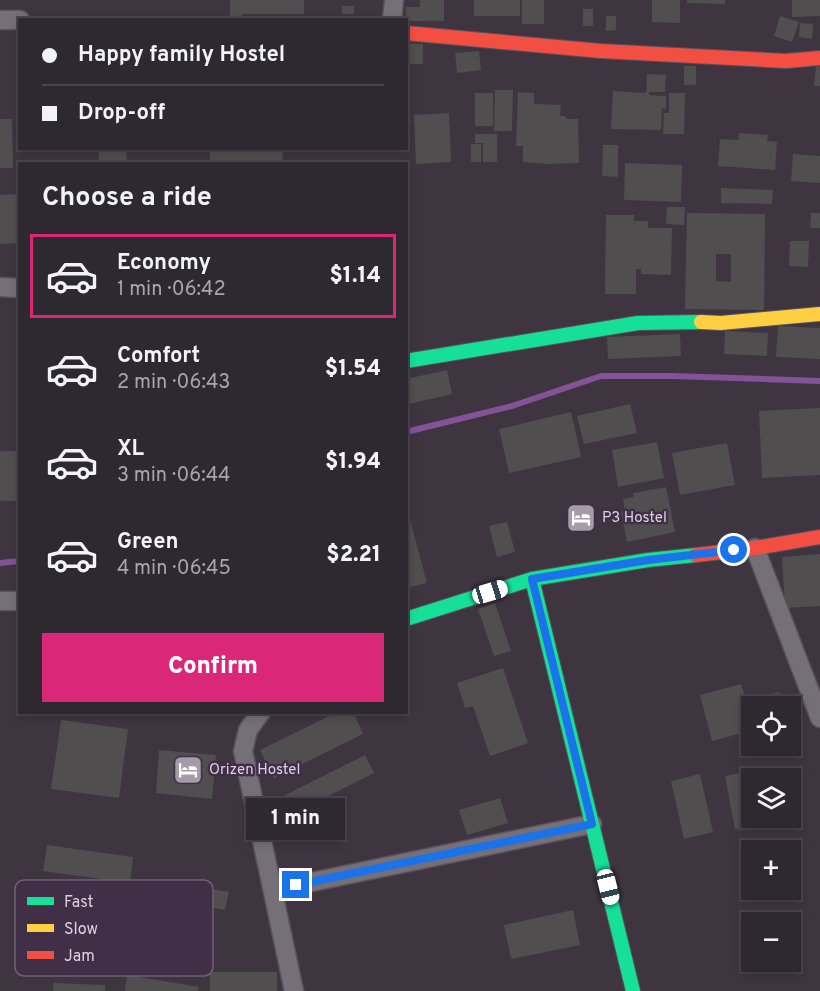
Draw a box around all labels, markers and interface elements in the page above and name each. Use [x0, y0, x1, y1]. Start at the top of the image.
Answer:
text: Happy family Hostel [78, 42, 285, 69]
text: Drop-off [78, 100, 165, 127]
text: Choose a ride [42, 181, 212, 215]
icon: car [45, 249, 99, 303]
text: Economy [117, 250, 211, 277]
text: $1.14 [329, 263, 381, 290]
text: 1 min · 06:42 [117, 277, 226, 303]
icon: car [45, 342, 99, 396]
text: Comfort [117, 343, 200, 370]
text: $1.54 [325, 356, 381, 383]
text: 2 min · 06:43 [117, 370, 230, 396]
icon: car [45, 435, 99, 489]
text: XL [117, 436, 144, 463]
text: $1.94 [325, 449, 381, 476]
text: 3 min · 06:44 [117, 463, 231, 489]
hotel icon: P3 Hostel [565, 502, 597, 534]
place label: P3 Hostel [602, 509, 667, 528]
icon: car [45, 528, 99, 582]
text: Green [117, 529, 179, 556]
route start [720, 536, 747, 563]
text: $2.21 [326, 542, 381, 569]
text: 4 min · 06:45 [117, 556, 231, 582]
car [470, 578, 510, 606]
button: Confirm [42, 633, 384, 702]
map controls [741, 696, 801, 972]
button: locate [741, 696, 801, 756]
hotel icon: Orizen Hostel [172, 754, 204, 786]
place label: Orizen Hostel [209, 761, 300, 780]
button: layers [741, 768, 801, 828]
callout: 1 min [246, 798, 346, 840]
text: 1 min [271, 806, 320, 832]
button: + [741, 840, 801, 900]
car [595, 867, 621, 907]
route end [282, 871, 309, 898]
legend [15, 880, 213, 976]
text: Fast [64, 893, 94, 913]
button: − [741, 912, 801, 972]
text: Slow [64, 920, 98, 940]
text: Jam [64, 947, 95, 967]

